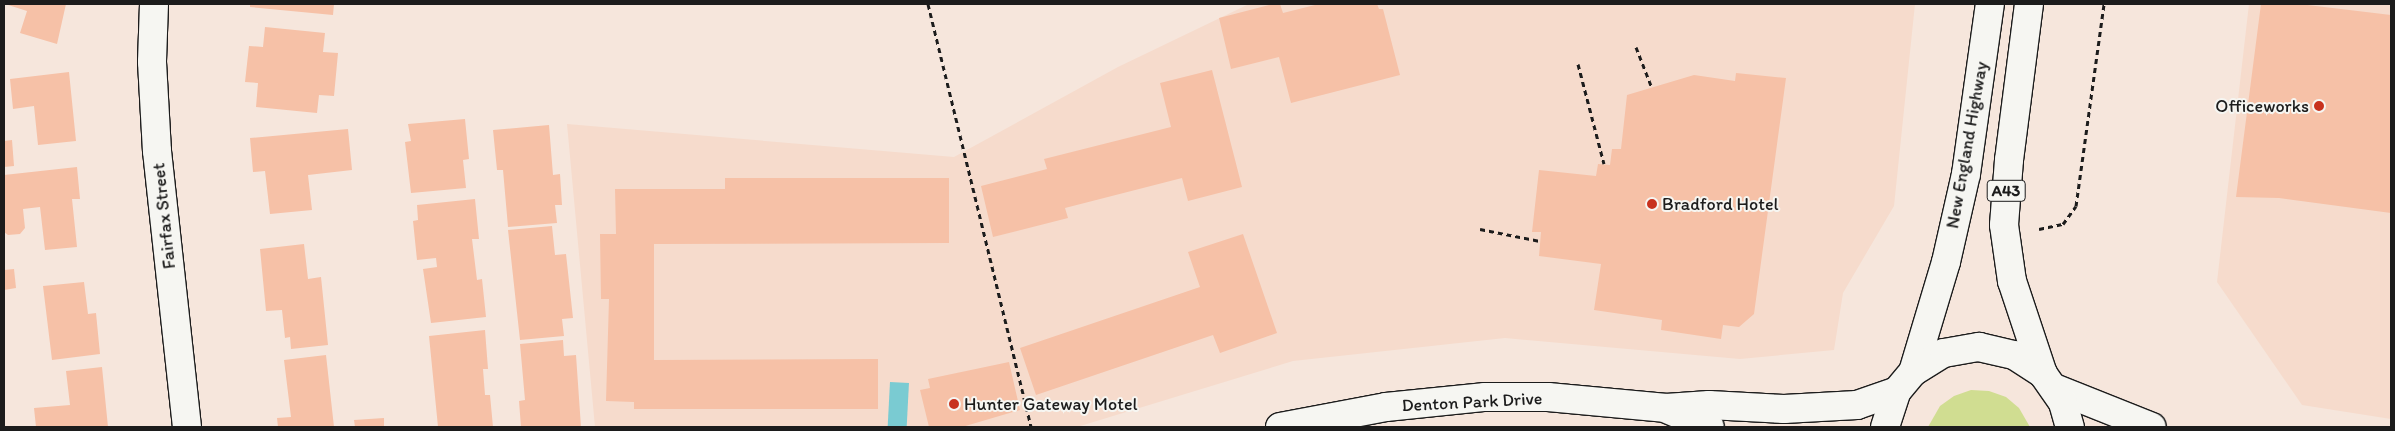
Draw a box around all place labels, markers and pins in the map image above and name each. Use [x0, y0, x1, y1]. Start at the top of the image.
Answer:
place label: Officeworks [2215, 95, 2309, 117]
marker: Officeworks [2313, 100, 2325, 112]
place label: Bradford Hotel [1662, 193, 1779, 215]
marker: Bradford Hotel [1646, 198, 1658, 210]
place label: Hunter Gateway Motel [964, 393, 1138, 415]
marker: Hunter Gateway Motel [948, 398, 960, 410]

